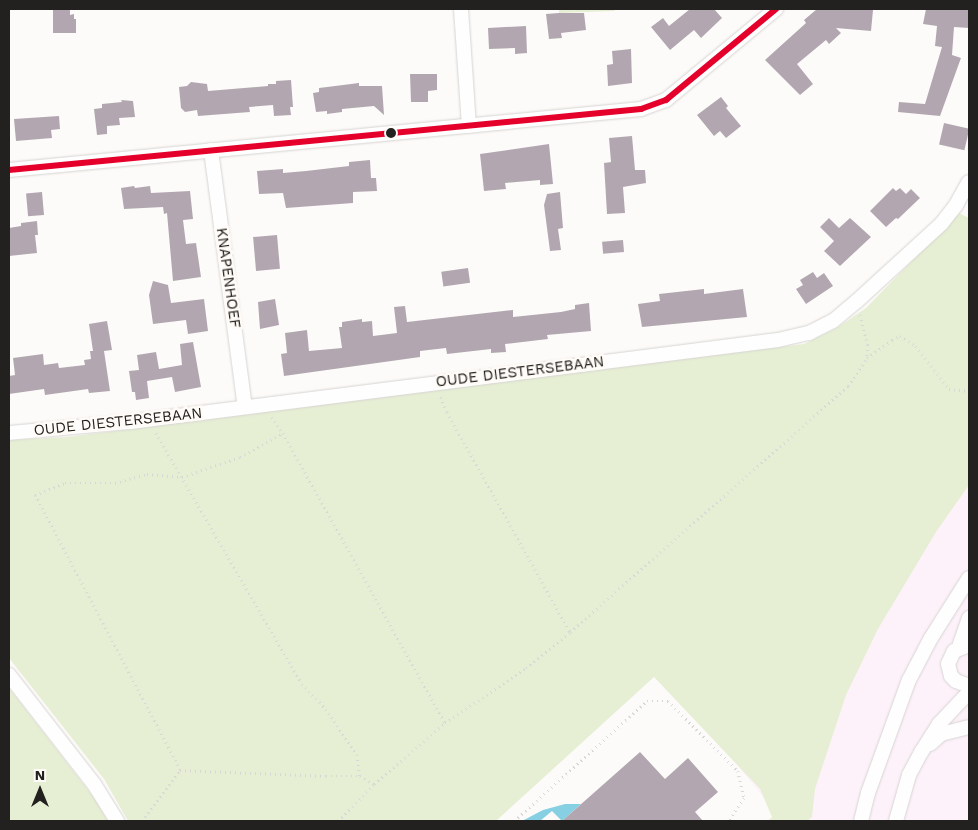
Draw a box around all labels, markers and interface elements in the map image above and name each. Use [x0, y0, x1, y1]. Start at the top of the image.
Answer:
unlabelled marker [386, 128, 396, 138]
street label: KNAPENHOEF [212, 227, 244, 329]
street label: OUDE DIESTERSEBAAN [435, 353, 605, 391]
street label: OUDE DIESTERSEBAAN [33, 404, 203, 440]
north arrow [15, 765, 65, 815]
text: N [35, 767, 45, 783]

